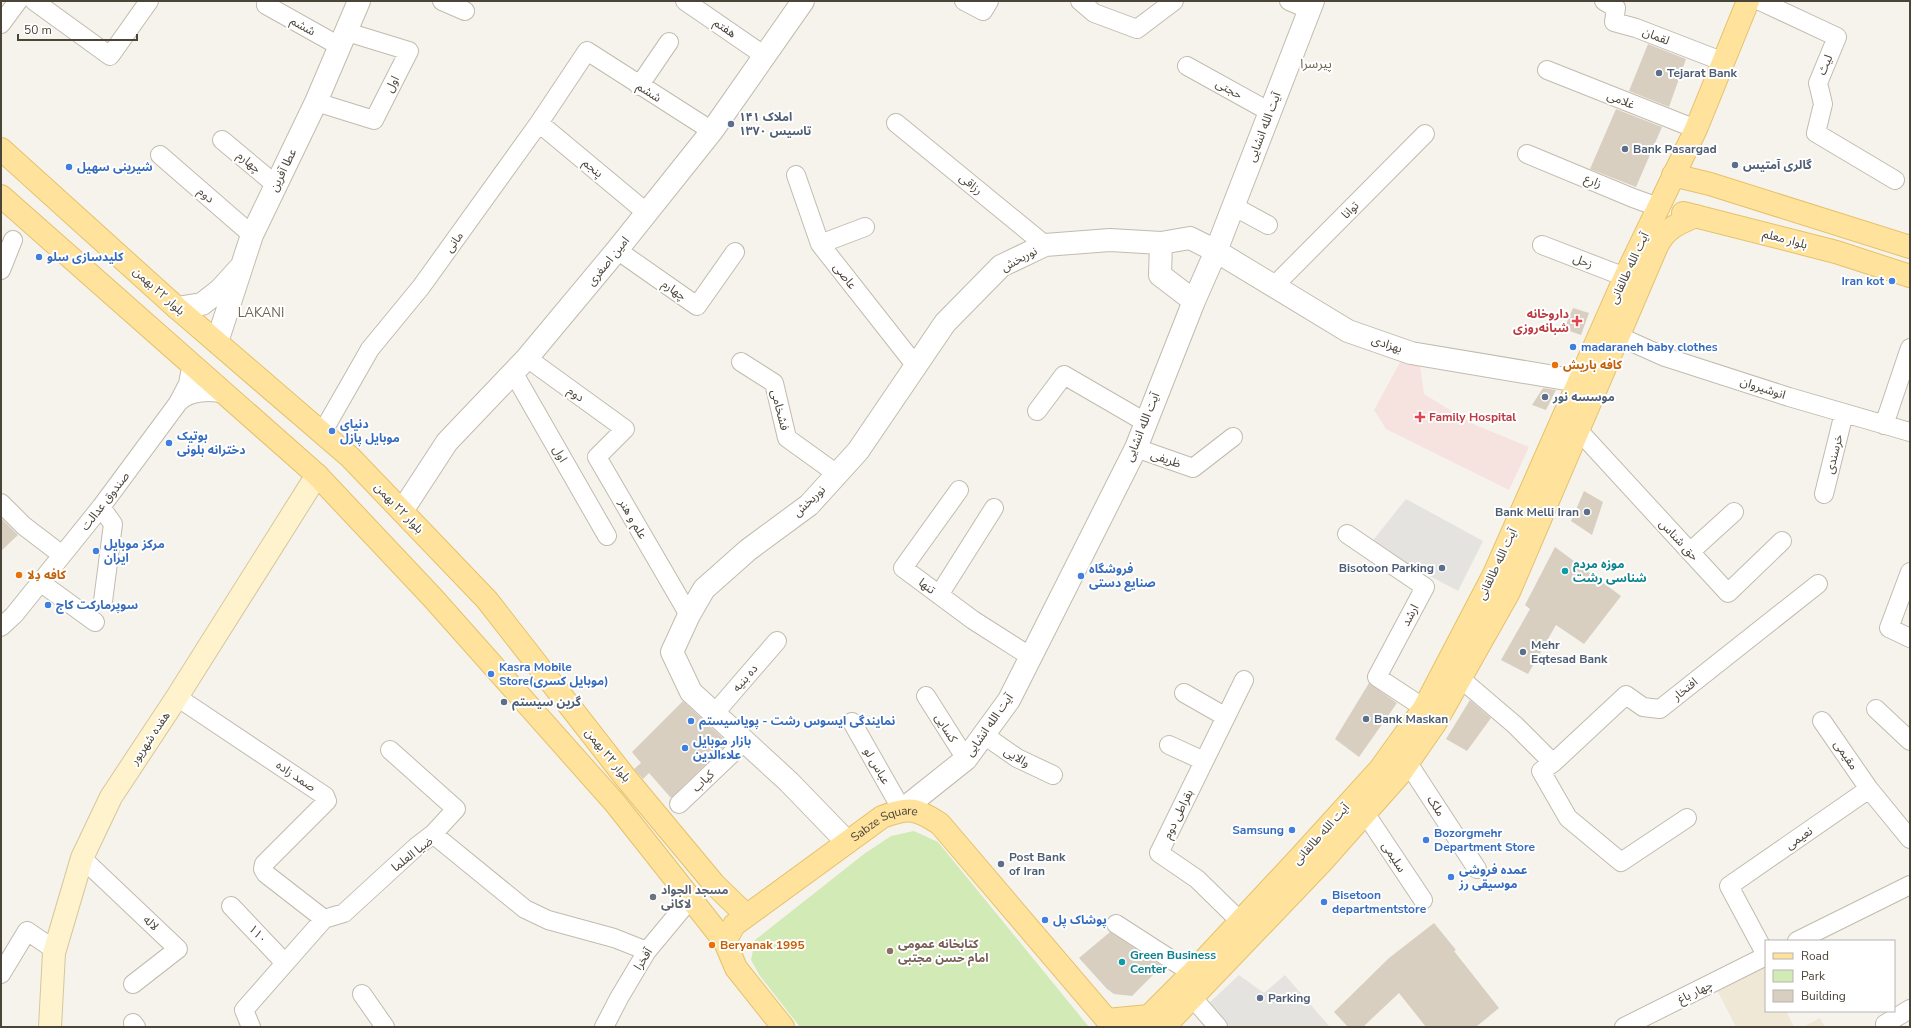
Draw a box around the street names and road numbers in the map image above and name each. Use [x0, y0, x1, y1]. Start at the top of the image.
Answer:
street label: ششم [287, 13, 318, 40]
street label: هفتم [710, 15, 740, 42]
street label: لقمان [1640, 23, 1672, 49]
street label: لیث [1814, 52, 1836, 78]
street label: اول [381, 73, 403, 95]
street label: حجتی [1213, 75, 1245, 103]
street label: ششم [633, 78, 664, 107]
street label: غلامی [1605, 87, 1637, 113]
street label: آیت الله انشایی [1243, 89, 1285, 164]
street label: عطا آفرین [266, 146, 300, 194]
street label: چهارم [233, 147, 264, 177]
street label: پنجم [579, 155, 607, 182]
street label: رزاقی [956, 170, 986, 198]
street label: زارع [1581, 170, 1604, 193]
street label: دوم [194, 183, 218, 208]
street label: توانا [1338, 197, 1363, 222]
street label: بلوار معلم [1761, 225, 1809, 254]
street label: مانی [441, 228, 467, 256]
street label: آیت الله طالقانی [1605, 229, 1653, 306]
street label: امین اصغری [583, 233, 633, 289]
street label: نوربخش [998, 243, 1040, 275]
street label: زحل [1571, 250, 1595, 272]
street label: عاصی [830, 260, 860, 292]
street label: بلوار ۲۲ بهمن [130, 263, 188, 319]
street label: چهارم [658, 276, 689, 305]
street label: بهزادی [1370, 331, 1404, 357]
street label: انوشیروان [1738, 373, 1788, 403]
street label: دوم [564, 383, 588, 406]
street label: فشخامی [767, 388, 793, 432]
street label: آیت الله انشایی [1121, 390, 1163, 464]
street label: خرسندی [1821, 432, 1847, 476]
street label: اول [549, 443, 571, 465]
street label: ظریفی [1149, 446, 1183, 472]
street label: صندوق عدالت [77, 468, 133, 534]
street label: بلوار ۲۲ بهمن [371, 479, 427, 537]
street label: نوربخش [789, 482, 829, 520]
street label: علم و هنر [614, 495, 651, 542]
street label: حق شناس [1656, 516, 1702, 564]
street label: آیت الله طالقانی [1473, 525, 1521, 602]
street label: تنها [915, 574, 939, 598]
street label: ارشد [1398, 601, 1422, 629]
street label: ده بنیه [729, 661, 761, 695]
street label: افتخار [1668, 674, 1701, 705]
street label: آیت الله انشایی [961, 690, 1017, 760]
street label: هفده شهریور [126, 708, 174, 768]
street label: کسایی [931, 711, 962, 746]
street label: بلوار ۲۲ بهمن [581, 725, 635, 785]
street label: مقیمی [1830, 737, 1862, 773]
street label: والایی [1001, 743, 1033, 771]
street label: عباس لو [860, 745, 894, 787]
street label: صمد زاده [273, 757, 319, 795]
street label: کیاب [689, 766, 718, 795]
street label: بقراطی دوم [1159, 786, 1198, 842]
street label: ملک [1423, 793, 1449, 819]
street label: آیت الله طالقانی [1289, 800, 1353, 868]
street label: Sabze Square [847, 802, 919, 845]
street label: نعیمی [1782, 823, 1816, 853]
street label: ضیا العلما [388, 833, 436, 875]
street label: سلیمی [1378, 839, 1410, 875]
street label: لاله [140, 912, 162, 934]
street label: ۱۱۰ [245, 921, 271, 947]
street label: آفخرا [630, 945, 656, 973]
street label: چهار باغ [1675, 977, 1716, 1008]

